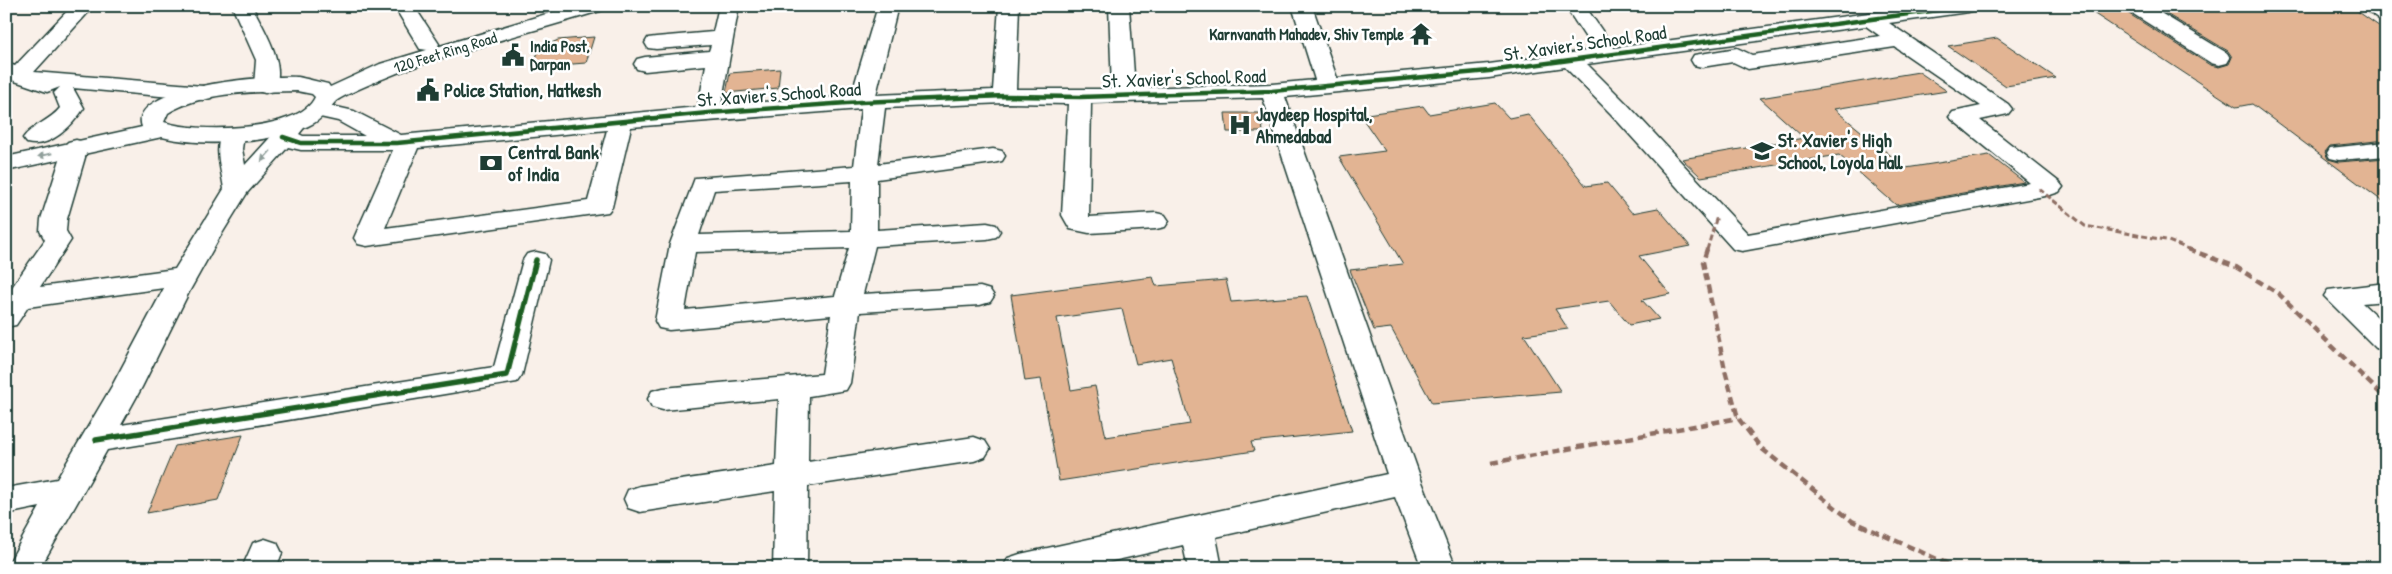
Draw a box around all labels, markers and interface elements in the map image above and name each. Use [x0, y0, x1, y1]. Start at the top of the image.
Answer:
street label: St. Xavier's School Road [1502, 19, 1669, 67]
temple icon: Karnvanath Mahadev, Shiv Temple [1408, 21, 1434, 47]
place label: Karnvanath Mahadev, Shiv Temple [1209, 23, 1405, 46]
street label: 120 Feet Ring Road [391, 26, 499, 78]
place label: India Post, Darpan [530, 35, 590, 76]
public building icon: India Post, Darpan [500, 42, 526, 68]
street label: St. Xavier's School Road [1102, 62, 1267, 94]
street label: St. Xavier's School Road [696, 75, 862, 113]
public building icon: Police Station, Hatkesh [415, 77, 441, 103]
place label: Police Station, Hatkesh [444, 77, 601, 103]
place label: Jaydeep Hospital, Ahmedabad [1256, 101, 1373, 149]
hospital icon: Jaydeep Hospital, Ahmedabad [1227, 112, 1253, 138]
place label: St. Xavier's High School, Loyola Hall [1778, 127, 1903, 176]
school or university icon: St. Xavier's High School, Loyola Hall [1749, 138, 1775, 164]
place label: Central Bank of India [508, 139, 599, 187]
one-way arrow [260, 150, 271, 163]
bank icon: Central Bank of India [478, 150, 504, 176]
one-way arrow [37, 151, 52, 159]

